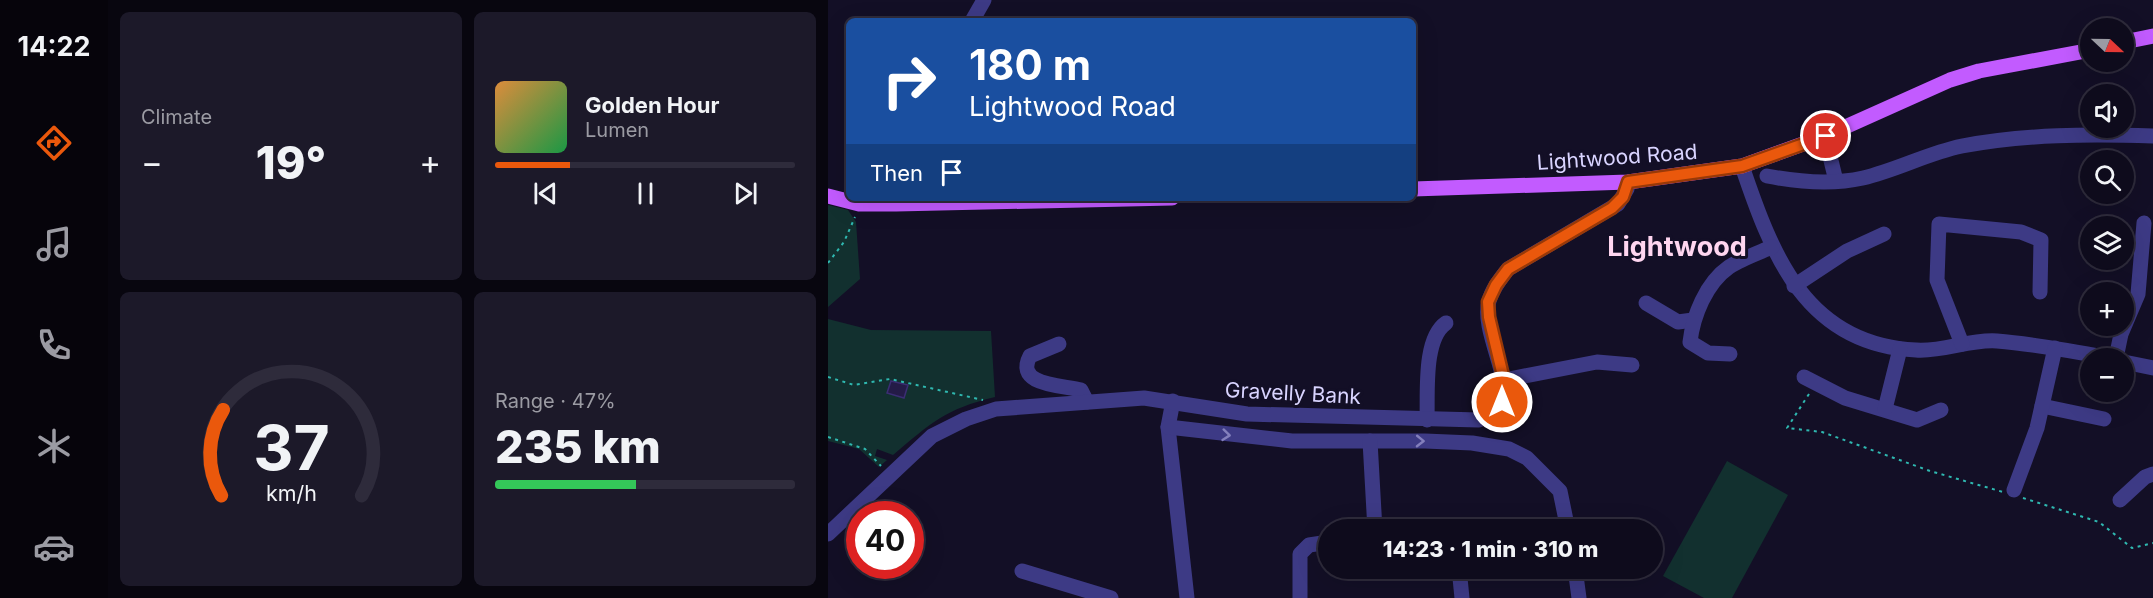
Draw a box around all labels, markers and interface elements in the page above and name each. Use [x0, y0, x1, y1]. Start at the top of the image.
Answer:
north arrow [2080, 18, 2134, 72]
map controls [2080, 18, 2134, 402]
text: 14:22 [18, 30, 90, 63]
text: 180 m [969, 39, 1091, 90]
icon: right [870, 42, 948, 120]
button: sound [2080, 84, 2134, 138]
text: Lightwood Road [969, 90, 1176, 123]
text: Golden Hour [585, 92, 719, 118]
text: Climate [141, 105, 212, 129]
pin [1800, 110, 1851, 161]
text: Lumen [585, 118, 649, 142]
icon: arrive [1809, 119, 1842, 152]
icon: directions [33, 122, 75, 164]
text: 19° [256, 135, 326, 190]
street label: Lightwood Road [1536, 139, 1698, 175]
text: − [141, 142, 163, 182]
text: + [419, 142, 441, 182]
button: search [2080, 150, 2134, 204]
icon: arrive [935, 156, 968, 189]
text: Then [870, 160, 923, 186]
icon: previous [529, 177, 562, 210]
icon: pause [629, 177, 662, 210]
icon: next [729, 177, 762, 210]
button: layers [2080, 216, 2134, 270]
icon: music [33, 223, 75, 265]
district label: Lightwood [1607, 230, 1747, 263]
button: + [2080, 282, 2134, 336]
icon: phone [33, 324, 75, 366]
button: − [2080, 348, 2134, 402]
position arrow [1470, 370, 1534, 434]
street label: Gravelly Bank [1224, 377, 1362, 409]
text: Range · 47% [495, 389, 616, 413]
text: 37 [253, 410, 329, 485]
text: 235 km [495, 419, 661, 474]
icon: climate [33, 425, 75, 467]
one-way arrow [1221, 428, 1230, 441]
one-way arrow [1416, 435, 1425, 447]
text: km/h [266, 480, 316, 506]
speed limit sign: 40 [846, 501, 924, 579]
icon: car [33, 526, 75, 568]
text: 14:23 · 1 min · 310 m [1383, 536, 1598, 562]

